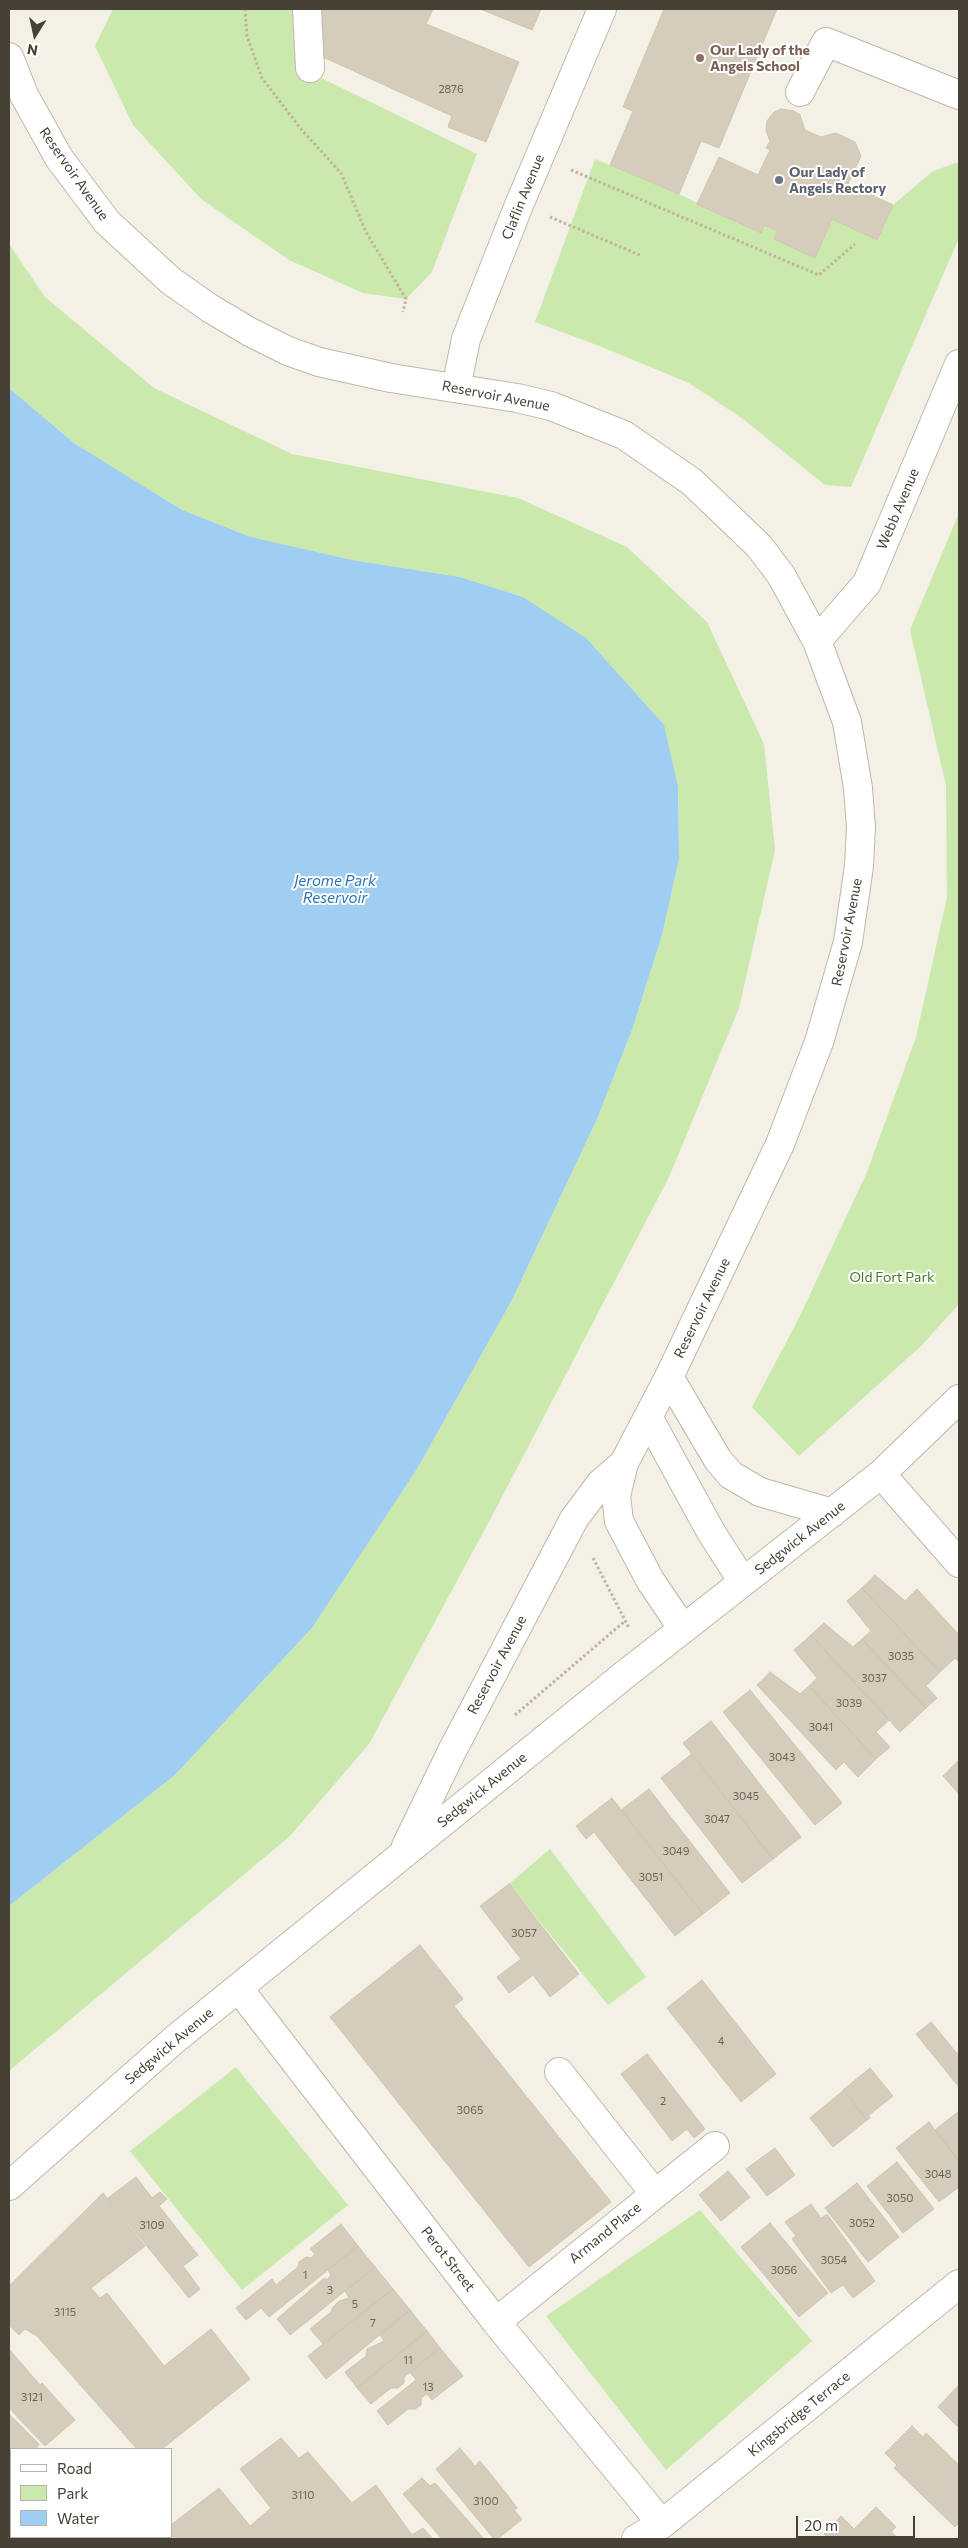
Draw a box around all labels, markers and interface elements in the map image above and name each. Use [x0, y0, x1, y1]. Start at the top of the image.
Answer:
north arrow [10, 10, 60, 60]
text: N [26, 41, 39, 60]
place label: Our Lady of the Angels School [710, 42, 810, 74]
marker: Our Lady of the Angels School [694, 52, 706, 64]
house number: 2876 [438, 82, 464, 96]
street label: Reservoir Avenue [36, 124, 112, 224]
street label: Claflin Avenue [498, 152, 548, 242]
place label: Our Lady of Angels Rectory [789, 164, 886, 196]
marker: Our Lady of Angels Rectory [773, 174, 785, 186]
street label: Reservoir Avenue [441, 377, 551, 415]
street label: Webb Avenue [873, 466, 923, 552]
water label: Jerome Park Reservoir [294, 872, 376, 907]
street label: Reservoir Avenue [828, 877, 866, 987]
street label: Reservoir Avenue [670, 1255, 734, 1361]
park label: Old Fort Park [849, 1269, 935, 1285]
street label: Sedgwick Avenue [752, 1498, 848, 1578]
street label: Reservoir Avenue [464, 1613, 530, 1717]
house number: 3035 [888, 1649, 914, 1663]
house number: 3037 [861, 1671, 887, 1685]
house number: 3039 [836, 1696, 862, 1710]
house number: 3041 [809, 1720, 833, 1734]
street label: Sedgwick Avenue [434, 1749, 530, 1831]
house number: 3043 [769, 1750, 795, 1764]
house number: 3045 [733, 1789, 759, 1803]
house number: 3047 [704, 1812, 730, 1826]
house number: 3049 [663, 1844, 689, 1858]
house number: 3051 [639, 1870, 663, 1884]
house number: 3057 [511, 1926, 537, 1940]
street label: Sedgwick Avenue [121, 2004, 217, 2088]
house number: 4 [718, 2034, 724, 2048]
house number: 2 [660, 2094, 666, 2108]
house number: 3065 [457, 2103, 483, 2117]
house number: 3048 [925, 2167, 951, 2181]
house number: 3050 [887, 2191, 913, 2205]
street label: Armand Place [566, 2199, 644, 2267]
house number: 3052 [849, 2216, 875, 2230]
house number: 3109 [140, 2218, 164, 2232]
street label: Perot Street [418, 2223, 478, 2295]
house number: 3054 [821, 2253, 847, 2267]
house number: 3056 [771, 2263, 797, 2277]
house number: 1 [303, 2268, 307, 2282]
house number: 3 [327, 2283, 333, 2297]
house number: 5 [352, 2297, 358, 2311]
house number: 3115 [54, 2305, 76, 2319]
house number: 7 [370, 2316, 376, 2330]
house number: 11 [403, 2353, 413, 2367]
street label: Kingsbridge Terrace [745, 2368, 853, 2460]
house number: 13 [423, 2380, 433, 2394]
house number: 3121 [21, 2390, 43, 2404]
legend [10, 2448, 172, 2538]
text: Road [57, 2459, 92, 2477]
text: Park [57, 2484, 88, 2502]
house number: 3110 [292, 2488, 314, 2502]
house number: 3100 [473, 2494, 499, 2508]
scale bar [798, 2506, 917, 2538]
text: Water [57, 2509, 99, 2527]
text: 20 m [804, 2516, 838, 2534]

